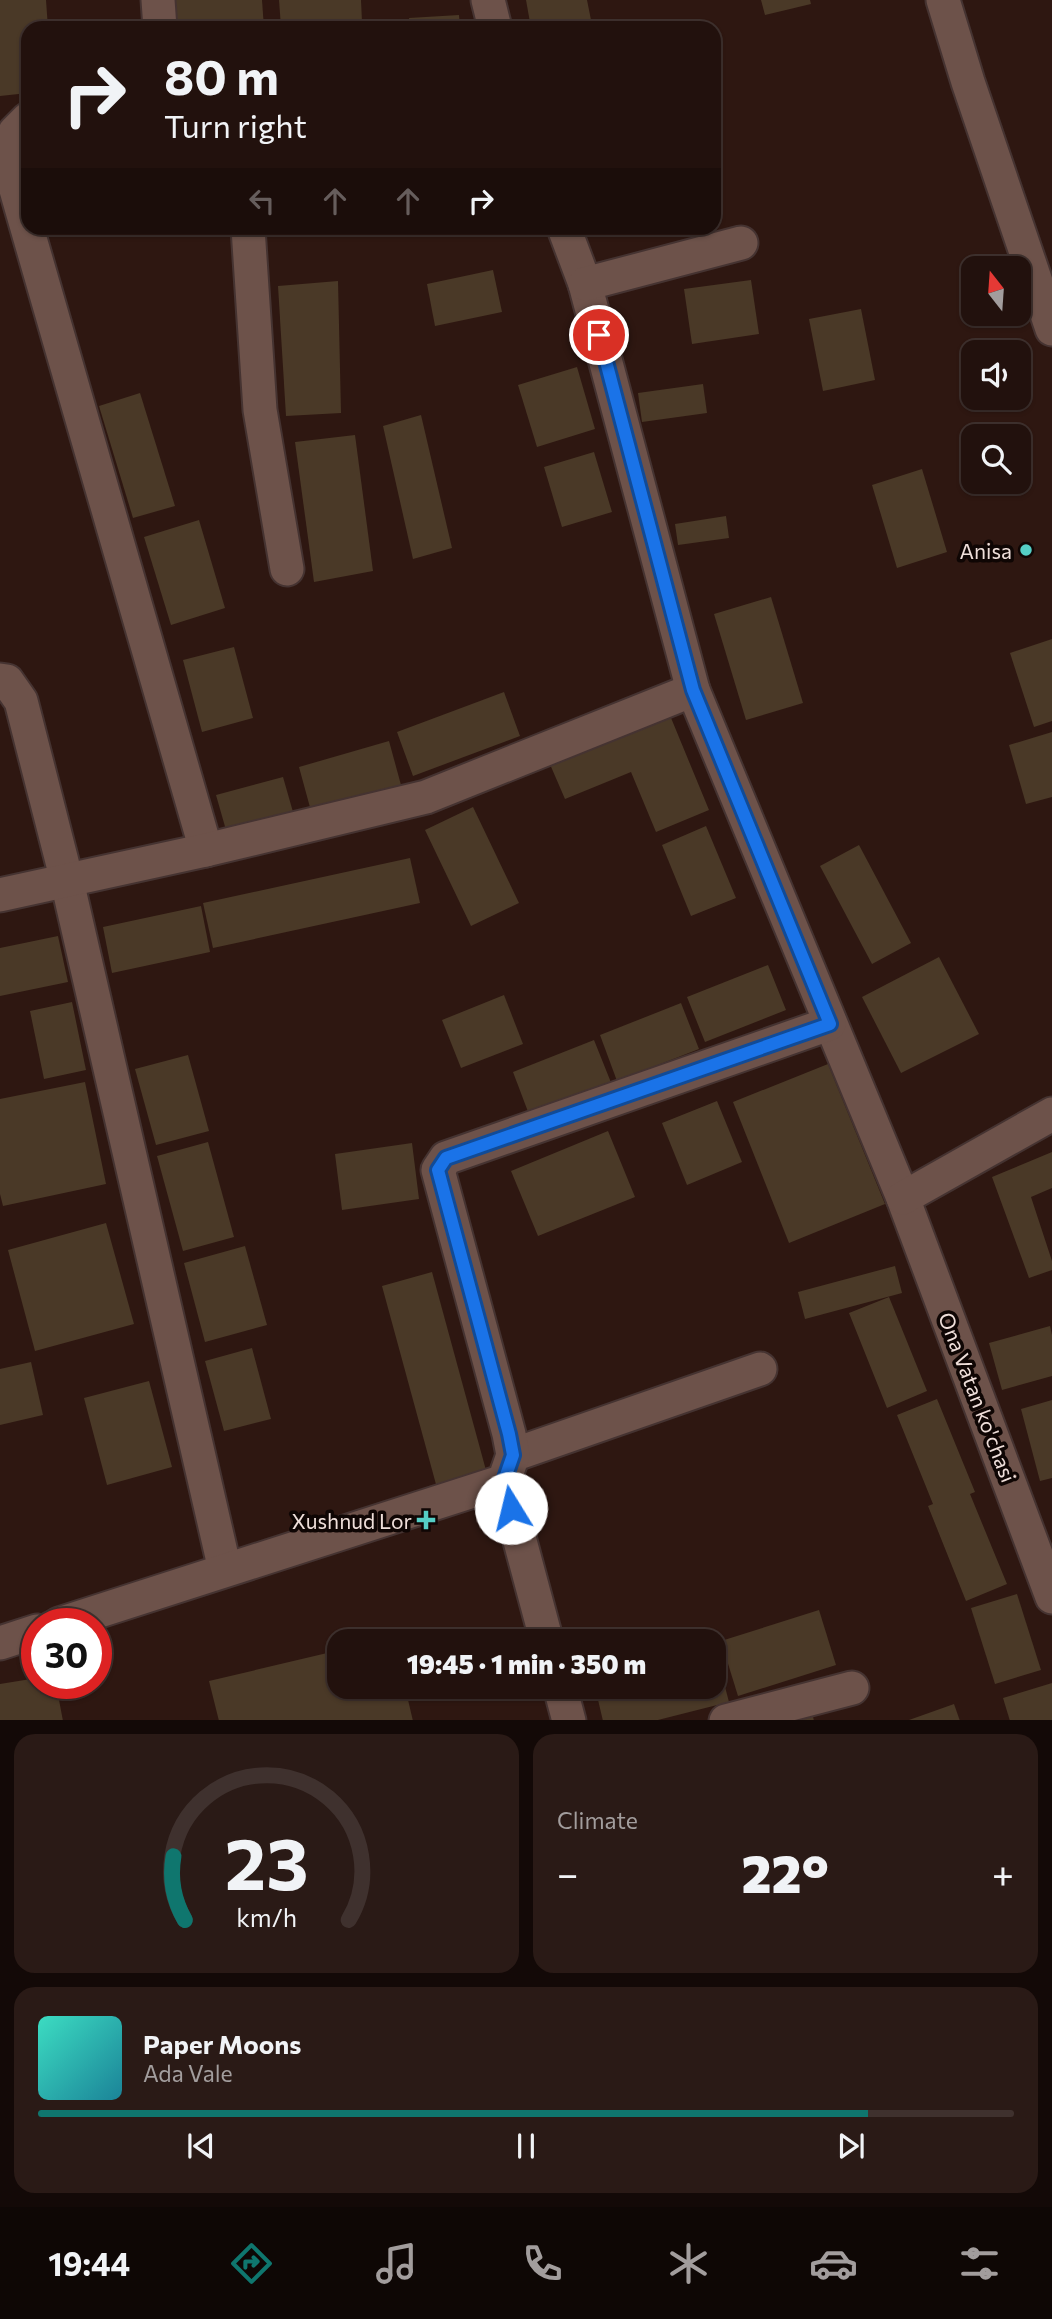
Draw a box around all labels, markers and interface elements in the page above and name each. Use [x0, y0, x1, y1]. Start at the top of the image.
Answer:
text: 80 m [164, 45, 279, 105]
icon: right [49, 49, 140, 140]
text: Turn right [164, 105, 307, 145]
icon: left [243, 182, 281, 220]
icon: ahead [316, 182, 354, 220]
icon: ahead [389, 182, 427, 220]
icon: right [462, 182, 500, 220]
north arrow [961, 256, 1031, 326]
map controls [961, 256, 1031, 494]
pin [569, 305, 629, 365]
icon: arrive [580, 316, 618, 354]
button: sound [961, 340, 1031, 410]
button: search [961, 424, 1031, 494]
place label: Anisa [960, 538, 1012, 563]
marker: Anisa [1018, 542, 1034, 558]
street label: Ona Vatan ko'chasi [934, 1308, 1022, 1486]
position arrow [474, 1471, 548, 1545]
place label: Xushnud Lor [292, 1508, 412, 1533]
marker: Xushnud Lor [418, 1512, 434, 1528]
speed limit sign: 30 [21, 1608, 112, 1699]
text: 19:45 · 1 min · 350 m [407, 1648, 646, 1679]
text: Climate [557, 1806, 638, 1834]
text: 23 [225, 1816, 308, 1905]
text: 22° [741, 1840, 829, 1904]
text: − [557, 1849, 579, 1896]
text: + [992, 1849, 1014, 1896]
text: km/h [236, 1901, 297, 1931]
text: Paper Moons [143, 2028, 301, 2059]
text: Ada Vale [143, 2059, 233, 2087]
icon: previous [182, 2127, 220, 2165]
icon: pause [507, 2127, 545, 2165]
icon: next [832, 2127, 870, 2165]
icon: directions [227, 2239, 276, 2288]
icon: music [372, 2239, 421, 2288]
icon: phone [518, 2239, 567, 2288]
icon: climate [664, 2239, 713, 2288]
icon: car [809, 2239, 858, 2288]
icon: filters [955, 2239, 1004, 2288]
text: 19:44 [48, 2243, 130, 2283]

